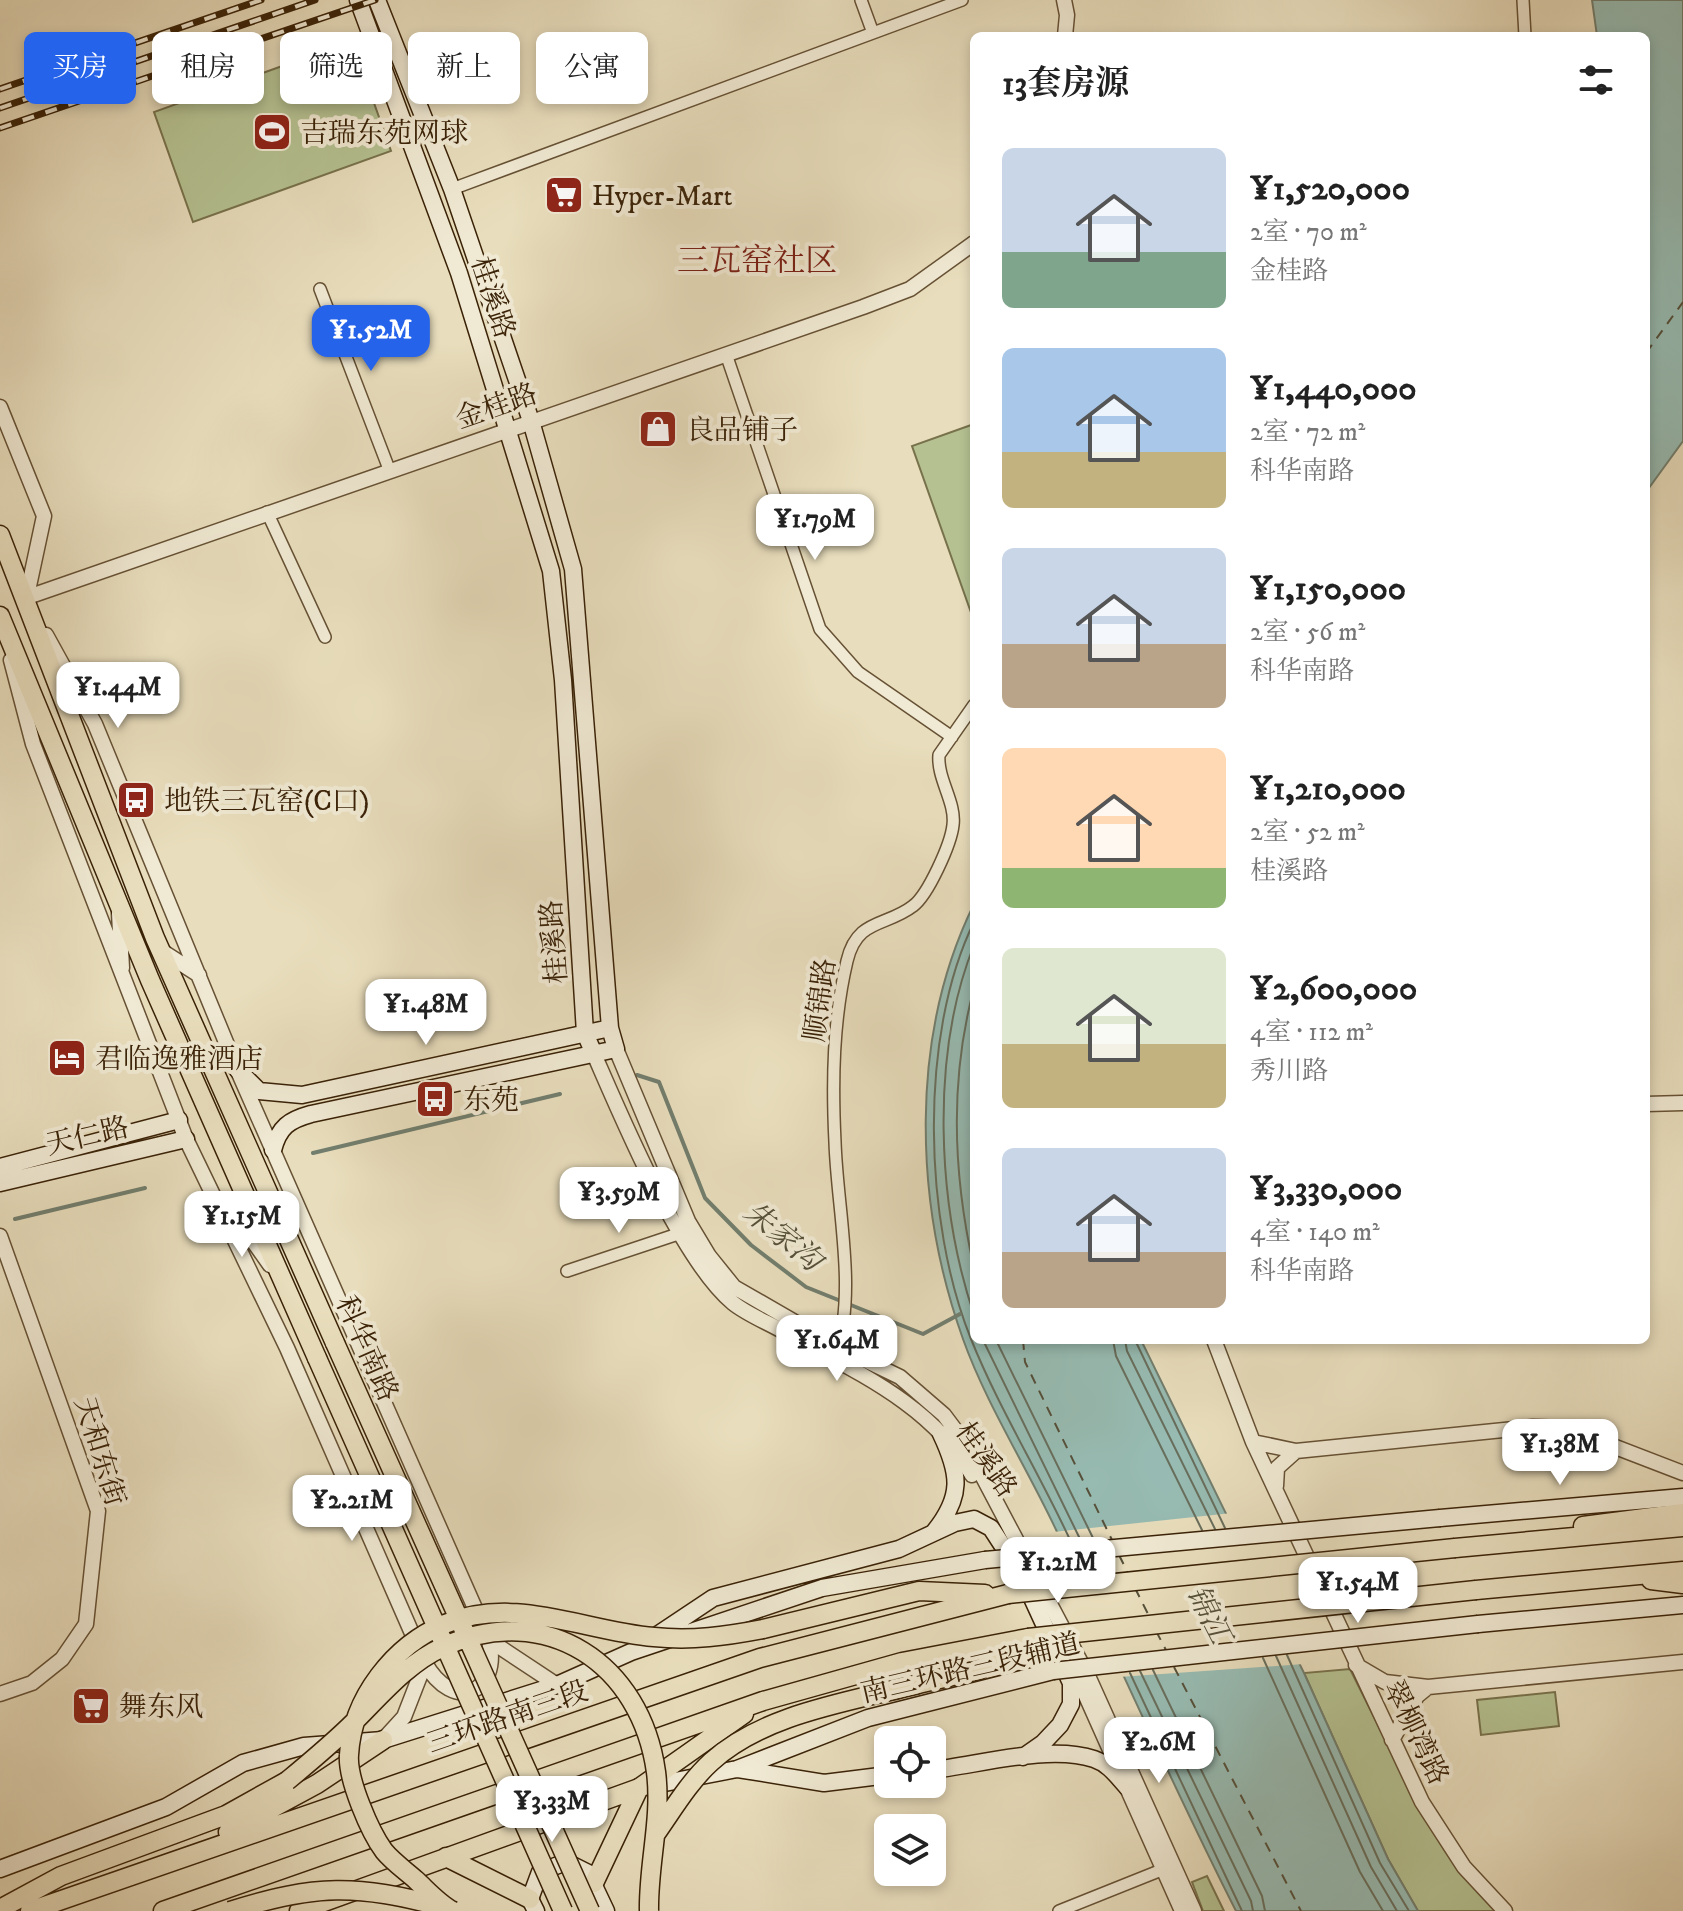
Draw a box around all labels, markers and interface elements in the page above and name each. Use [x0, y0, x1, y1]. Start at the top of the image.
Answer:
chip: 买房 [24, 32, 136, 104]
chip: 租房 [152, 32, 264, 104]
chip: 筛选 [280, 32, 392, 104]
chip: 新上 [408, 32, 520, 104]
chip: 公寓 [536, 32, 648, 104]
icon: filters [1574, 58, 1618, 102]
text: 13套房源 [1002, 63, 1129, 105]
sports icon: 吉瑞东苑网球 [251, 111, 293, 153]
place label: 吉瑞东苑网球 [300, 116, 468, 151]
text: ¥1,520,000 [1250, 168, 1410, 210]
supermarket icon: Hyper-Mart [543, 174, 585, 216]
place label: Hyper-Mart [592, 179, 732, 214]
icon: home [1066, 180, 1162, 276]
text: 2室 · 70 m² [1250, 216, 1367, 249]
district label: 三瓦窑社区 [677, 242, 837, 282]
street label: 桂溪路 [463, 252, 522, 343]
text: 金桂路 [1250, 255, 1328, 288]
pin: ¥1.52M [306, 305, 436, 373]
text: ¥1.52M [330, 314, 412, 347]
text: ¥1,440,000 [1250, 368, 1417, 410]
street label: 金桂路 [451, 376, 542, 437]
icon: home [1066, 380, 1162, 476]
shop icon: 良品铺子 [637, 408, 679, 450]
place label: 良品铺子 [686, 413, 798, 448]
text: 2室 · 72 m² [1250, 416, 1365, 449]
text: 科华南路 [1250, 455, 1354, 488]
pin: ¥1.79M [750, 494, 880, 562]
text: ¥1.79M [774, 503, 856, 536]
text: ¥1,150,000 [1250, 568, 1406, 610]
icon: home [1066, 580, 1162, 676]
text: 2室 · 56 m² [1250, 616, 1365, 649]
text: 科华南路 [1250, 655, 1354, 688]
pin: ¥1.44M [53, 662, 183, 730]
text: ¥1.44M [74, 671, 162, 704]
text: ¥1,210,000 [1250, 768, 1406, 810]
bus stop icon: 地铁三瓦窑(C口) [115, 779, 157, 821]
icon: home [1066, 780, 1162, 876]
place label: 地铁三瓦窑(C口) [164, 784, 369, 819]
text: 2室 · 52 m² [1250, 816, 1365, 849]
text: 桂溪路 [1250, 855, 1328, 888]
street label: 桂溪路 [534, 899, 575, 985]
street label: 顺锦路 [797, 956, 844, 1044]
text: ¥2,600,000 [1250, 968, 1417, 1010]
pin: ¥1.48M [361, 979, 491, 1047]
icon: home [1066, 980, 1162, 1076]
text: ¥1.48M [383, 988, 469, 1021]
text: 4室 · 112 m² [1250, 1016, 1373, 1049]
hotel icon: 君临逸雅酒店 [46, 1037, 88, 1079]
place label: 君临逸雅酒店 [95, 1042, 263, 1077]
text: 秀川路 [1250, 1055, 1328, 1088]
bus stop icon: 东苑 [414, 1078, 456, 1120]
place label: 东苑 [463, 1083, 519, 1118]
street label: 天仁路 [42, 1110, 132, 1163]
pin: ¥3.59M [554, 1167, 684, 1235]
text: ¥3,330,000 [1250, 1168, 1402, 1210]
text: ¥3.59M [578, 1176, 660, 1209]
icon: home [1066, 1180, 1162, 1276]
pin: ¥1.15M [177, 1191, 307, 1259]
water label: 朱家沟 [735, 1194, 832, 1282]
text: ¥1.15M [202, 1200, 282, 1233]
text: 4室 · 140 m² [1250, 1216, 1380, 1249]
text: 科华南路 [1250, 1255, 1354, 1288]
street label: 科华南路 [328, 1290, 405, 1407]
pin: ¥1.64M [772, 1315, 902, 1383]
text: ¥1.64M [794, 1324, 880, 1357]
street label: 天和东街 [66, 1393, 133, 1510]
street label: 桂溪路 [947, 1415, 1024, 1504]
pin: ¥1.38M [1495, 1419, 1625, 1487]
text: ¥1.38M [1520, 1428, 1600, 1461]
pin: ¥2.21M [287, 1475, 417, 1543]
text: ¥2.21M [311, 1484, 393, 1517]
pin: ¥1.21M [993, 1537, 1123, 1605]
text: ¥1.21M [1018, 1546, 1098, 1579]
pin: ¥1.54M [1293, 1557, 1423, 1625]
text: ¥1.54M [1316, 1566, 1400, 1599]
water label: 锦江 [1178, 1580, 1240, 1653]
street label: 南三环路三段辅道 [857, 1626, 1083, 1711]
street label: 三环路南三段 [422, 1674, 593, 1761]
street label: 翠柳湾路 [1375, 1675, 1456, 1791]
supermarket icon: 舞东风 [70, 1685, 112, 1727]
place label: 舞东风 [119, 1690, 203, 1725]
pin: ¥2.6M [1103, 1717, 1215, 1785]
map controls [874, 1726, 946, 1886]
button: locate [874, 1726, 946, 1798]
text: ¥2.6M [1122, 1726, 1196, 1759]
pin: ¥3.33M [487, 1776, 617, 1844]
text: ¥3.33M [514, 1785, 590, 1818]
button: layers [874, 1814, 946, 1886]

